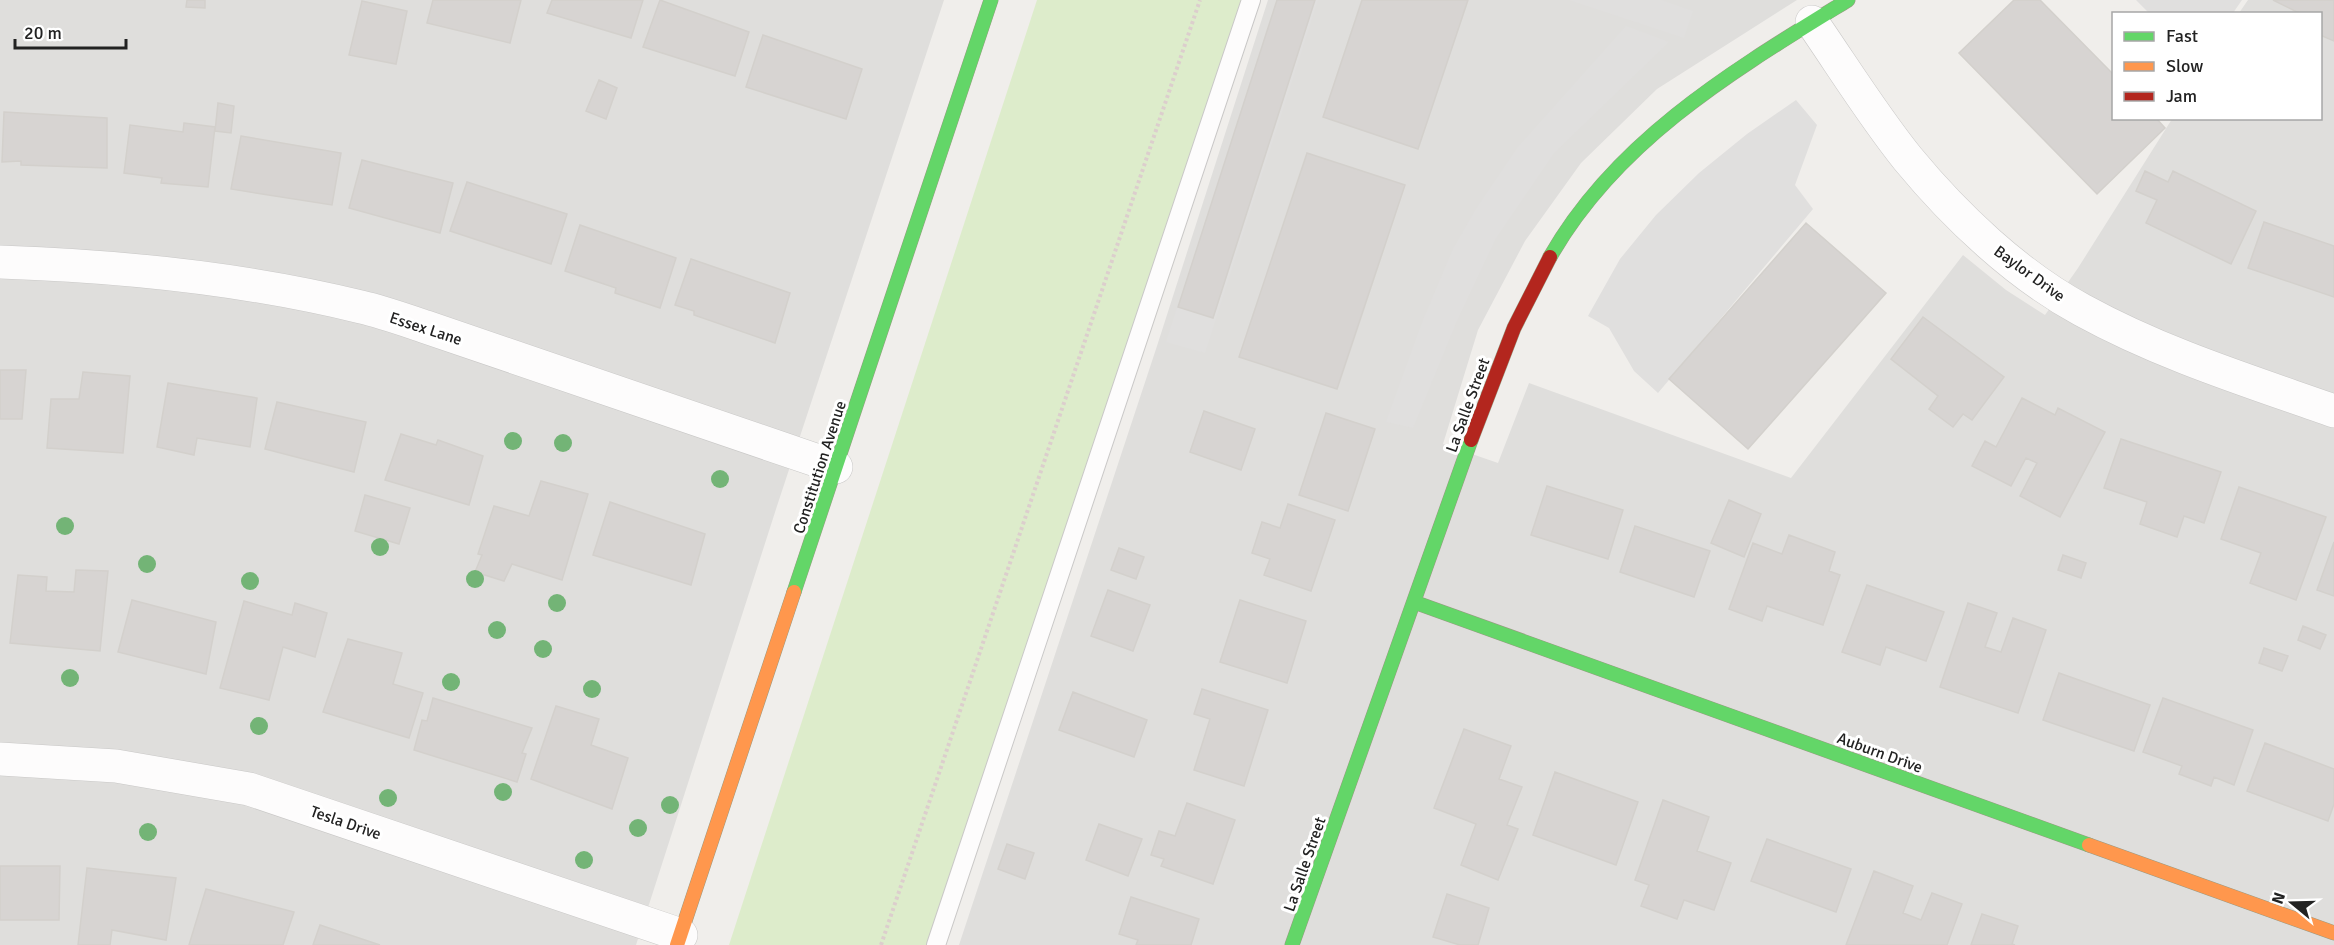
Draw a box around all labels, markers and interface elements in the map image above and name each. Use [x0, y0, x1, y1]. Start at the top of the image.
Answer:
scale bar [15, 12, 126, 50]
legend [2112, 12, 2322, 120]
text: 20 m [24, 22, 62, 44]
text: Fast [2166, 25, 2198, 47]
text: Slow [2166, 55, 2203, 77]
text: Jam [2166, 85, 2197, 107]
street label: Baylor Drive [1990, 241, 2069, 306]
street label: Essex Lane [387, 308, 464, 350]
street label: La Salle Street [1442, 355, 1494, 455]
street label: Constitution Avenue [789, 398, 851, 536]
street label: Auburn Drive [1834, 728, 1925, 778]
street label: Tesla Drive [308, 801, 384, 844]
street label: La Salle Street [1279, 814, 1331, 914]
north arrow [2262, 873, 2322, 933]
text: N [2267, 890, 2290, 907]

